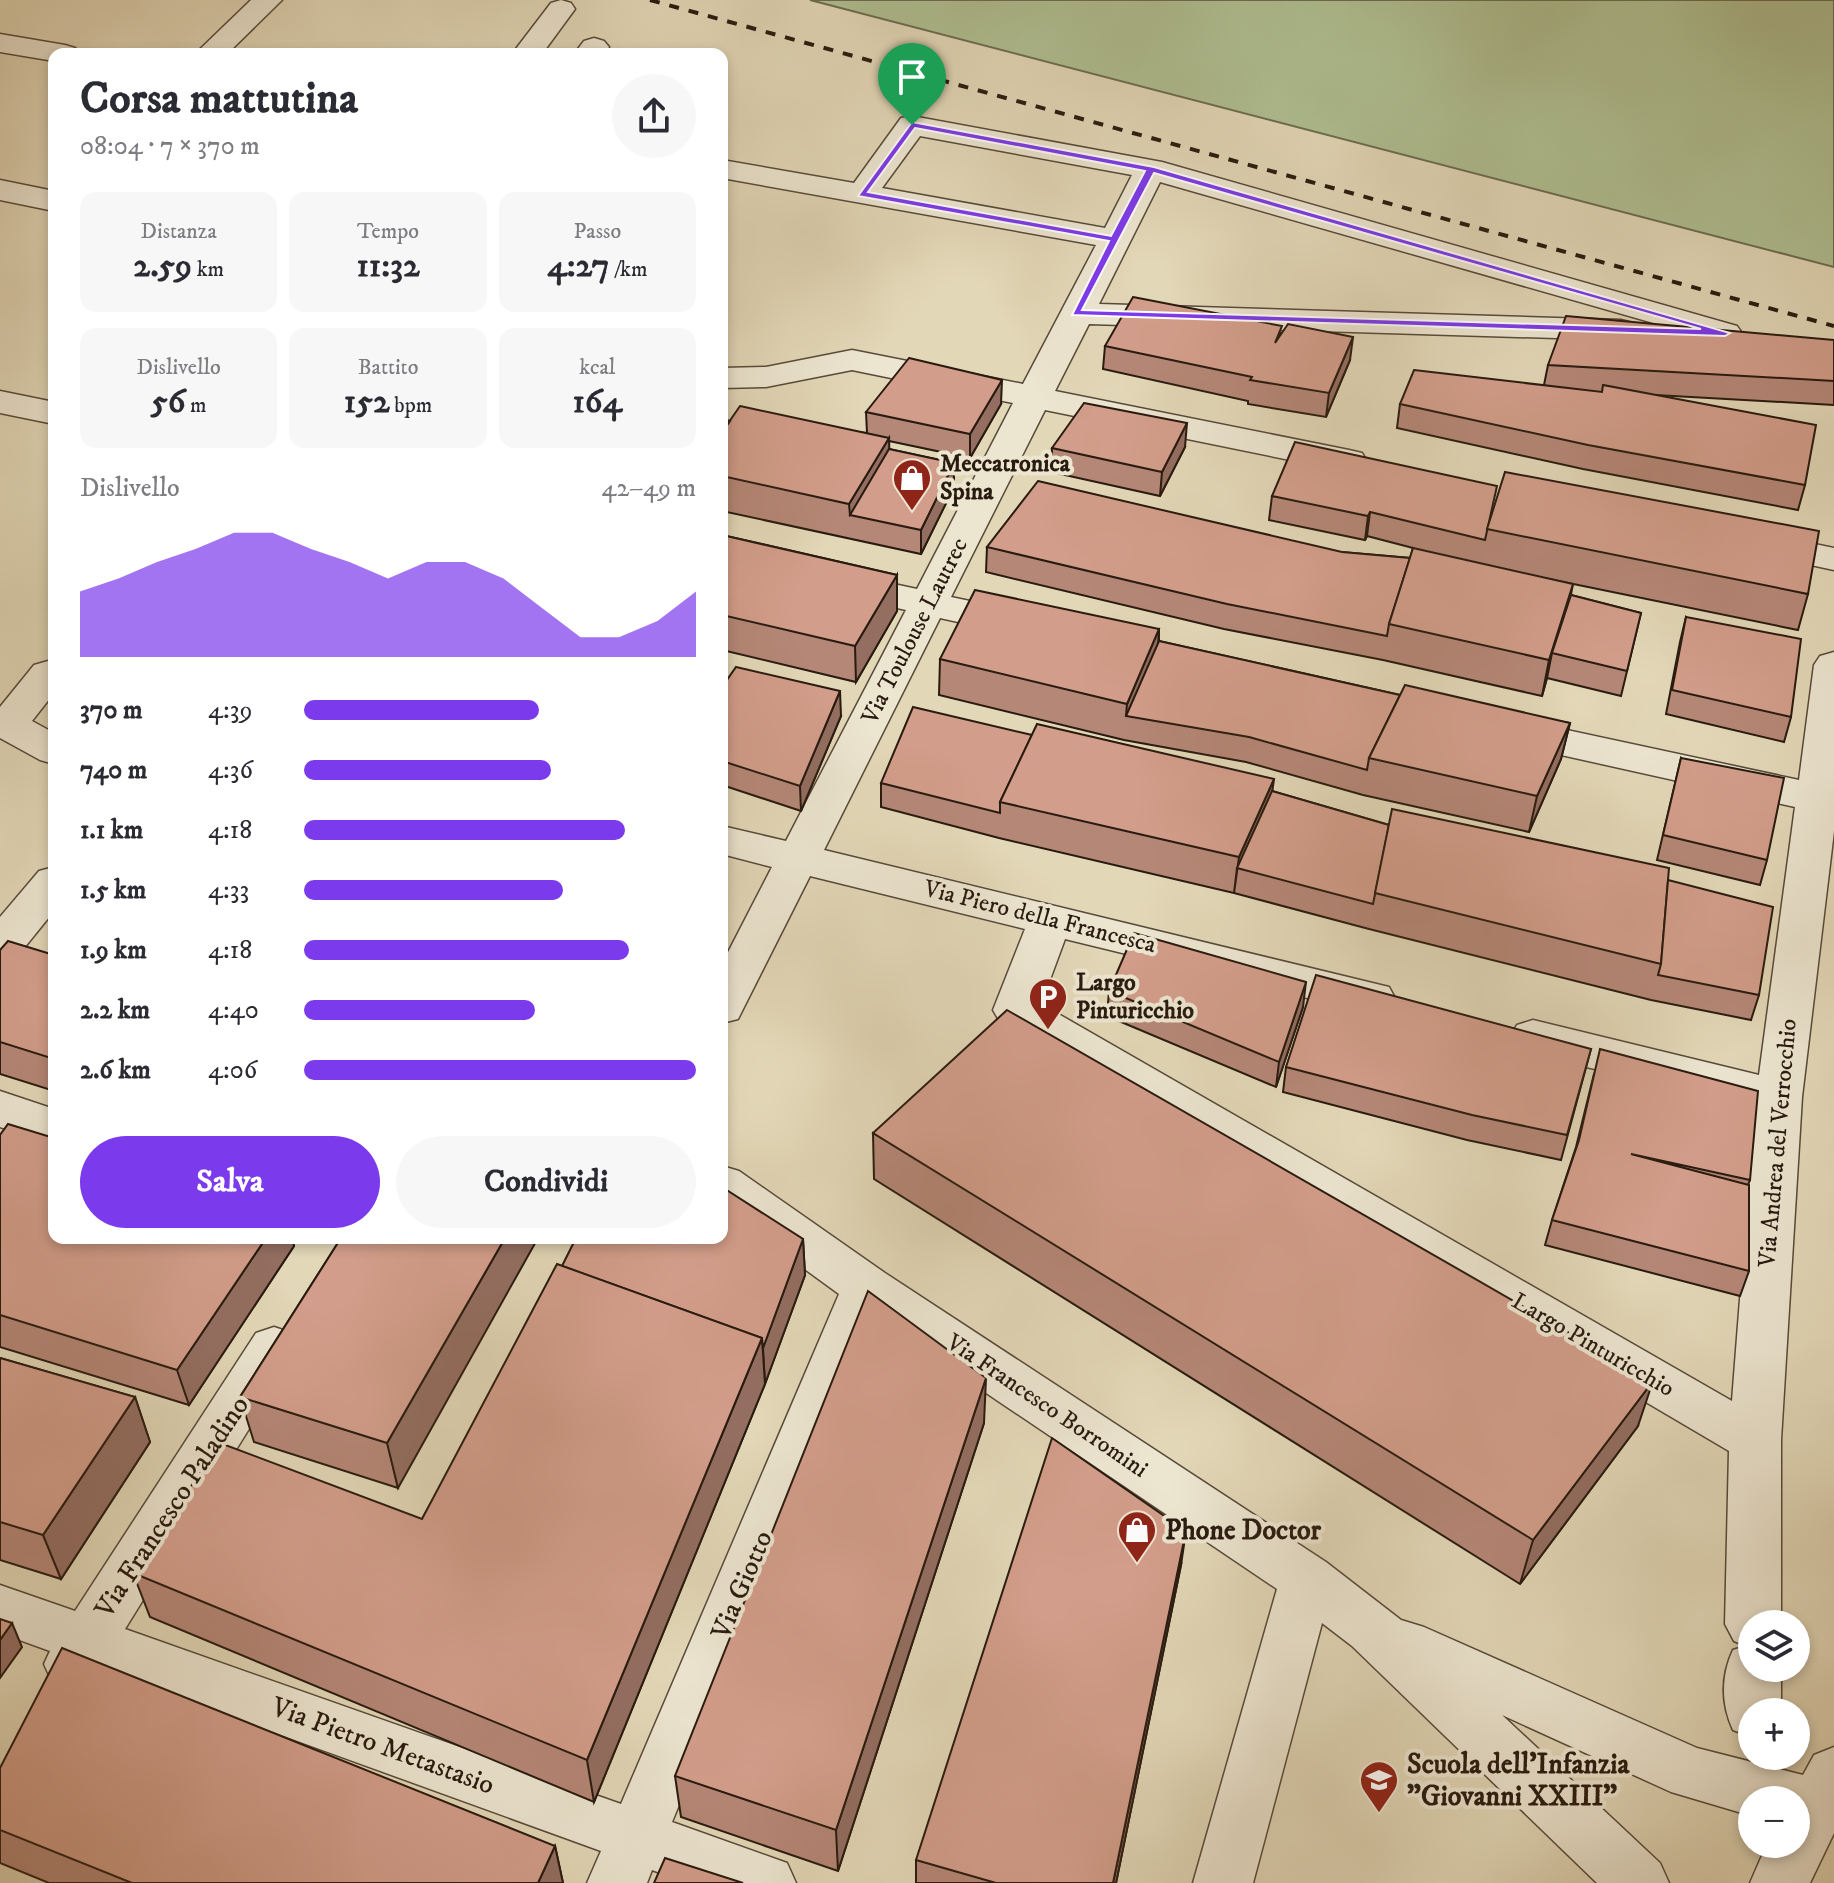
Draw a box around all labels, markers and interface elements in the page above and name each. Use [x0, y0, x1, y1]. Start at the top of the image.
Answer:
pin [878, 43, 946, 125]
icon: arrive [890, 55, 934, 99]
text: Corsa mattutina [80, 72, 358, 127]
button: share [612, 74, 696, 158]
text: 08:04 · 7 × 370 m [80, 130, 260, 163]
text: Distanza [141, 218, 217, 245]
text: Tempo [357, 218, 419, 245]
text: Passo [574, 218, 621, 245]
text: 2.59 [133, 245, 192, 287]
text: 11:32 [356, 245, 420, 287]
text: 4:27 [547, 245, 609, 287]
text: km [192, 256, 224, 283]
text: /km [609, 256, 648, 283]
text: Dislivello [137, 354, 221, 381]
text: Battito [358, 354, 418, 381]
text: kcal [579, 354, 615, 381]
text: 56 [151, 381, 185, 423]
text: 152 [344, 381, 390, 423]
text: 164 [573, 381, 622, 423]
text: m [185, 392, 207, 419]
text: bpm [390, 392, 432, 419]
place label: Meccatronica Spina [940, 449, 1071, 507]
shop icon: Meccatronica Spina [891, 457, 933, 512]
text: Dislivello [80, 472, 180, 505]
text: 42–49 m [602, 472, 696, 505]
street label: Via Toulouse Lautrec [855, 533, 975, 730]
text: 370 m [80, 694, 143, 727]
text: 4:39 [208, 694, 252, 727]
text: 740 m [80, 754, 147, 787]
text: 4:36 [208, 754, 253, 787]
text: 1.1 km [80, 814, 143, 847]
text: 4:18 [208, 814, 252, 847]
street label: Via Piero della Francesca [920, 873, 1160, 961]
text: 1.5 km [80, 874, 146, 907]
text: 4:33 [208, 874, 249, 907]
text: 1.9 km [80, 934, 147, 967]
text: 4:18 [208, 934, 252, 967]
place label: Largo Pinturicchio [1076, 968, 1194, 1026]
parking icon: Largo Pinturicchio [1027, 976, 1069, 1031]
text: 2.2 km [80, 994, 150, 1027]
text: 4:40 [208, 994, 259, 1027]
street label: Via Andrea del Verrocchio [1752, 1018, 1804, 1269]
text: 2.6 km [80, 1054, 151, 1087]
text: 4:06 [208, 1054, 257, 1087]
button: Salva [80, 1136, 380, 1228]
button: Condividi [396, 1136, 696, 1228]
street label: Largo Pinturicchio [1506, 1286, 1680, 1404]
street label: Via Francesco Borromini [940, 1327, 1153, 1485]
street label: Via Francesco Paladino [87, 1389, 257, 1625]
shop icon: Phone Doctor [1116, 1509, 1158, 1564]
place label: Phone Doctor [1165, 1513, 1322, 1548]
street label: Via Giotto [703, 1525, 780, 1646]
map controls [1738, 1610, 1810, 1858]
button: layers [1738, 1610, 1810, 1682]
street label: Via Pietro Metastasio [266, 1689, 499, 1803]
button: + [1738, 1698, 1810, 1770]
place label: Scuola dell'Infanzia "Giovanni XXIII" [1407, 1747, 1631, 1814]
school or university icon: Scuola dell'Infanzia "Giovanni XXIII" [1358, 1759, 1400, 1814]
button: − [1738, 1786, 1810, 1858]

